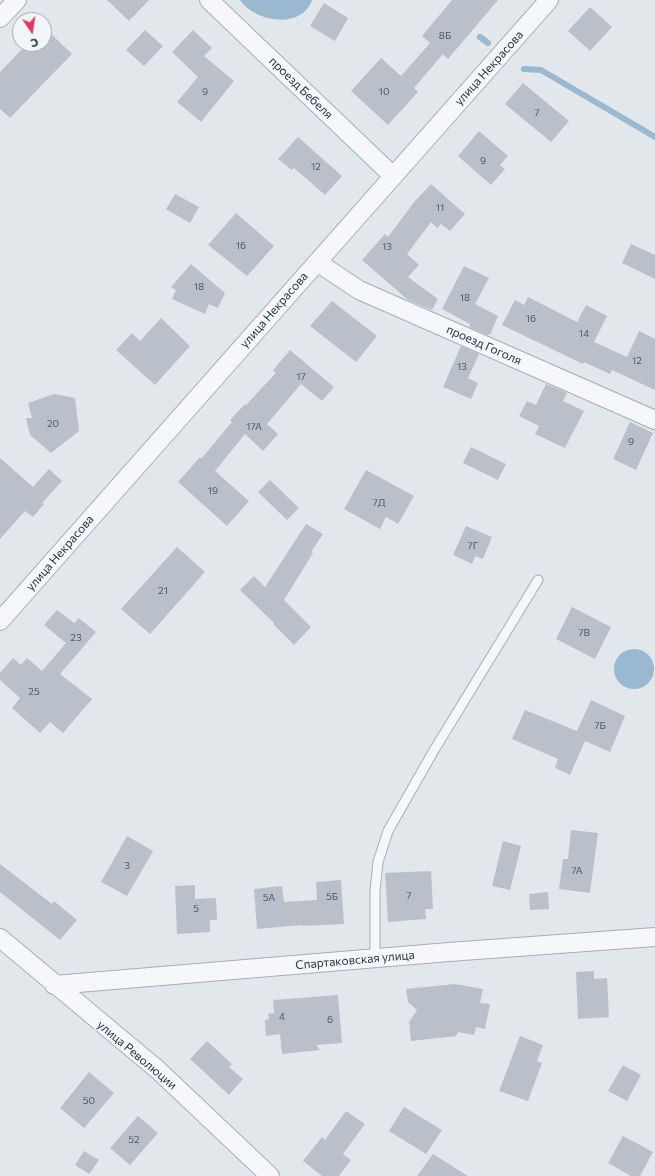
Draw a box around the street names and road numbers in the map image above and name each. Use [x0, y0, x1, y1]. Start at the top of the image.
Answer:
street label: улица Некрасова [452, 28, 526, 108]
street label: проезд Бебеля [266, 54, 336, 122]
street label: улица Некрасова [237, 269, 311, 351]
street label: проезд Гоголя [444, 322, 524, 368]
street label: улица Некрасова [23, 512, 97, 594]
street label: Спартаковская улица [295, 948, 415, 972]
street label: улица Революции [94, 1017, 180, 1093]

